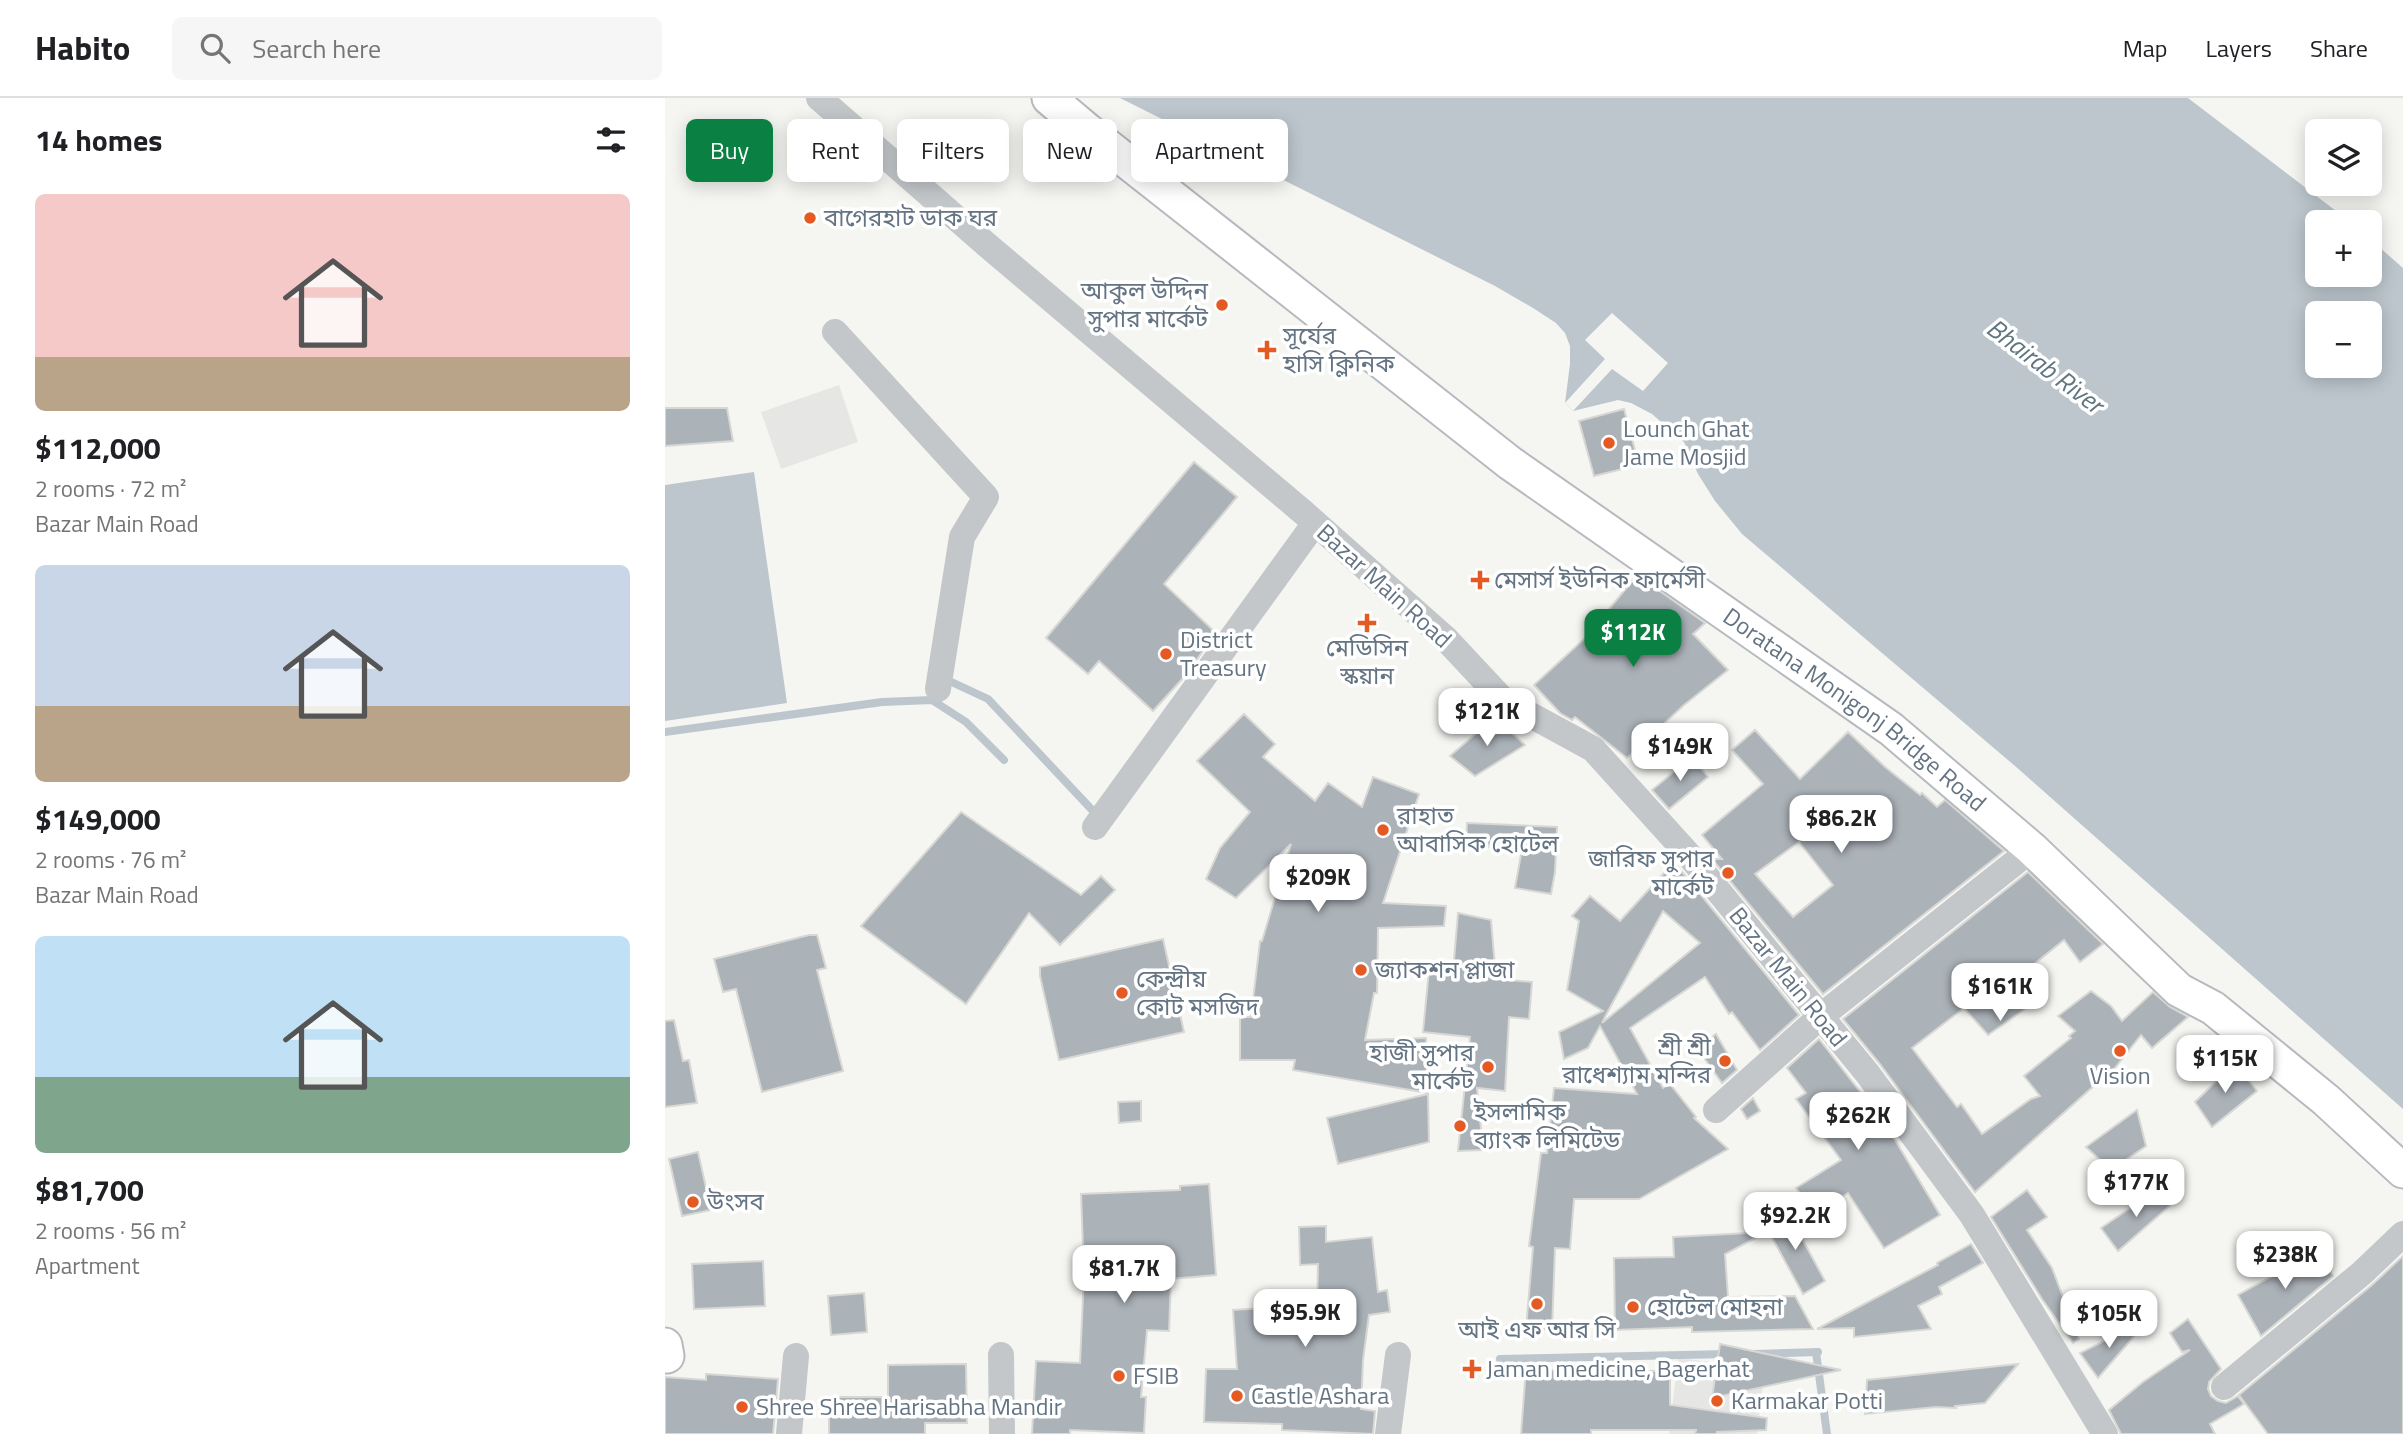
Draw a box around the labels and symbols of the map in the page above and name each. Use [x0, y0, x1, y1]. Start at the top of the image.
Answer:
place label: বাগেরহাট ডাক ঘর [823, 199, 998, 235]
marker: বাগেরহাট ডাক ঘর [802, 210, 818, 226]
place label: আকুল উদ্দিন সুপার মার্কেট [1080, 272, 1209, 336]
marker: আকুল উদ্দিন সুপার মার্কেট [1214, 297, 1230, 313]
water label: Bhairab River [1979, 309, 2114, 424]
place label: সূর্যের হাসি ক্লিনিক [1282, 317, 1395, 381]
marker: সূর্যের হাসি ক্লিনিক [1257, 340, 1277, 360]
place label: Lounch Ghat Jame Mosjid [1623, 410, 1750, 474]
marker: Lounch Ghat Jame Mosjid [1601, 435, 1617, 451]
street label: Bazar Main Road [1309, 515, 1460, 656]
place label: মেসার্স ইউনিক ফার্মেসী [1494, 561, 1706, 597]
marker: মেসার্স ইউনিক ফার্মেসী [1472, 572, 1488, 588]
street label: Doratana Monigonj Bridge Road [1716, 598, 1995, 820]
pin: $112K [1584, 610, 1682, 669]
marker: মেডিসিন স্কয়ান [1359, 615, 1375, 631]
place label: District Treasury [1180, 621, 1267, 685]
place label: মেডিসিন স্কয়ান [1326, 629, 1409, 693]
marker: District Treasury [1158, 646, 1174, 662]
pin: $121K [1438, 688, 1536, 748]
pin: $149K [1631, 724, 1729, 783]
pin: $86.2K [1784, 796, 1898, 855]
place label: রাহাত আবাসিক হোটেল [1396, 797, 1559, 861]
marker: রাহাত আবাসিক হোটেল [1375, 822, 1391, 838]
place label: জারিফ সুপার মার্কেট [1587, 840, 1715, 904]
pin: $209K [1269, 854, 1367, 914]
marker: জারিফ সুপার মার্কেট [1720, 865, 1736, 881]
street label: Bazar Main Road [1721, 899, 1857, 1054]
place label: জ্যাকশন প্লাজা [1374, 951, 1515, 987]
place label: কেন্দ্রীয় কোট মসজিদ [1136, 960, 1260, 1024]
marker: জ্যাকশন প্লাজা [1353, 962, 1369, 978]
pin: $161K [1951, 964, 2049, 1023]
marker: কেন্দ্রীয় কোট মসজিদ [1114, 985, 1130, 1001]
place label: শ্রী শ্রী রাধেশ্যাম মন্দির [1561, 1028, 1712, 1092]
place label: হাজী সুপার মার্কেট [1369, 1034, 1475, 1098]
pin: $115K [2176, 1035, 2274, 1095]
marker: Vision [2112, 1043, 2128, 1059]
marker: শ্রী শ্রী রাধেশ্যাম মন্দির [1717, 1053, 1733, 1069]
place label: Vision [2089, 1057, 2151, 1093]
marker: হাজী সুপার মার্কেট [1480, 1059, 1496, 1075]
place label: ইসলামিক ব্যাংক লিমিটেড [1473, 1093, 1621, 1157]
pin: $262K [1809, 1093, 1907, 1152]
marker: ইসলামিক ব্যাংক লিমিটেড [1452, 1118, 1468, 1134]
pin: $177K [2087, 1160, 2185, 1219]
place label: উংসব [706, 1183, 765, 1219]
pin: $92.2K [1738, 1192, 1852, 1252]
marker: উংসব [685, 1194, 701, 1210]
pin: $238K [2236, 1232, 2334, 1291]
pin: $81.7K [1067, 1246, 1181, 1305]
place label: হোটেল মোহনা [1647, 1288, 1783, 1324]
pin: $95.9K [1248, 1290, 1362, 1349]
pin: $105K [2060, 1290, 2158, 1350]
marker: আই এফ আর সি [1529, 1296, 1545, 1312]
marker: হোটেল মোহনা [1625, 1299, 1641, 1315]
place label: আই এফ আর সি [1457, 1311, 1617, 1347]
place label: Jaman medicine, Bagerhat [1486, 1350, 1750, 1386]
place label: FSIB [1133, 1357, 1179, 1393]
marker: Jaman medicine, Bagerhat [1464, 1361, 1480, 1377]
marker: FSIB [1111, 1368, 1127, 1384]
place label: Castle Ashara [1251, 1377, 1389, 1413]
place label: Karmakar Potti [1731, 1382, 1883, 1418]
place label: Shree Shree Harisabha Mandir [756, 1388, 1062, 1424]
marker: Castle Ashara [1229, 1388, 1245, 1404]
marker: Karmakar Potti [1709, 1393, 1725, 1409]
marker: Shree Shree Harisabha Mandir [734, 1399, 750, 1415]

